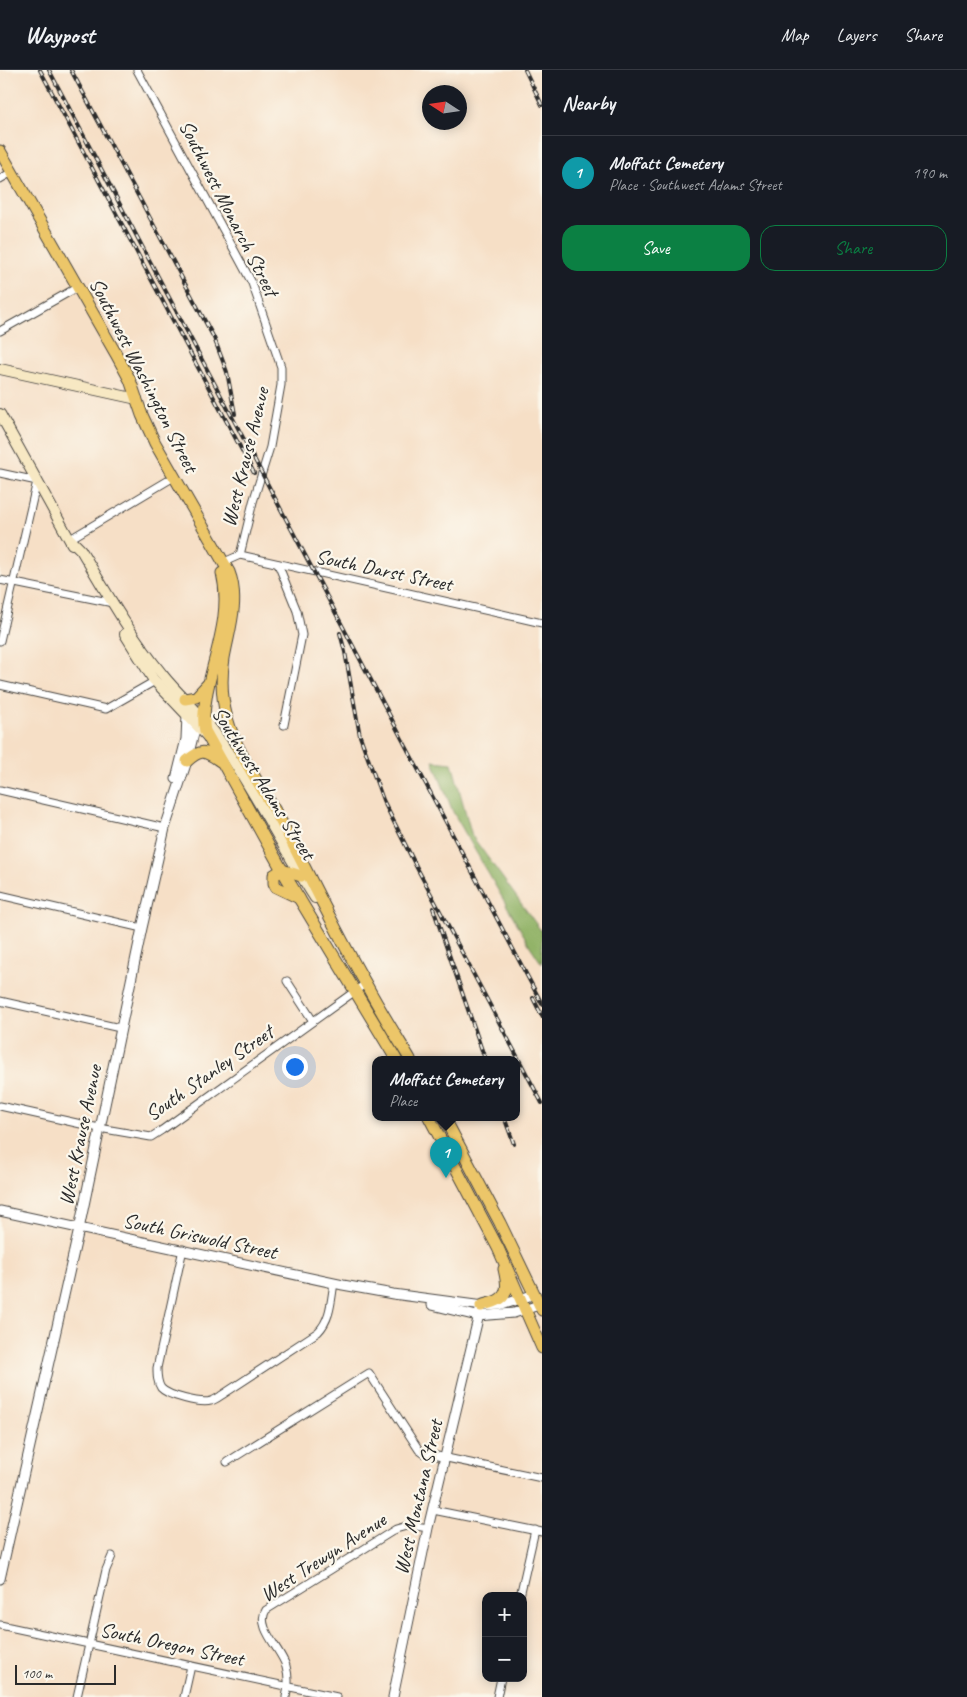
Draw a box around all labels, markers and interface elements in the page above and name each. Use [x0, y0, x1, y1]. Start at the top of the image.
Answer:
text: Waypost [25, 20, 95, 50]
text: Map [781, 24, 809, 46]
text: Layers [837, 24, 876, 46]
text: Share [904, 24, 942, 46]
north arrow [422, 85, 467, 130]
text: Nearby [562, 90, 615, 116]
street label: Southwest Monarch Street [173, 116, 286, 303]
text: Moffatt Cemetery [609, 151, 723, 175]
text: 1 [574, 163, 582, 183]
text: 190 m [913, 163, 947, 183]
text: Place · Southwest Adams Street [609, 175, 782, 195]
button: Save [562, 225, 750, 271]
button: Share [760, 225, 947, 271]
street label: Southwest Washington Street [84, 273, 205, 478]
street label: West Krause Avenue [215, 383, 275, 529]
street label: South Darst Street [313, 543, 457, 598]
street label: Southwest Adams Street [206, 702, 323, 866]
street label: South Stanley Street [140, 1017, 281, 1127]
your location [282, 1054, 308, 1080]
popup [372, 1056, 520, 1121]
street label: West Krause Avenue [52, 1060, 108, 1207]
text: Moffatt Cemetery [389, 1067, 503, 1091]
text: Place [389, 1091, 417, 1111]
pin: 1 [430, 1137, 462, 1178]
street label: South Griswold Street [121, 1207, 281, 1265]
street label: West Montana Street [388, 1415, 449, 1577]
street label: West Trewyn Avenue [255, 1506, 392, 1607]
map controls [482, 1592, 527, 1682]
button: + [482, 1592, 527, 1637]
street label: South Oregon Street [98, 1616, 248, 1672]
button: − [482, 1637, 527, 1682]
scale bar [15, 1662, 116, 1685]
text: 100 m [22, 1665, 52, 1682]

